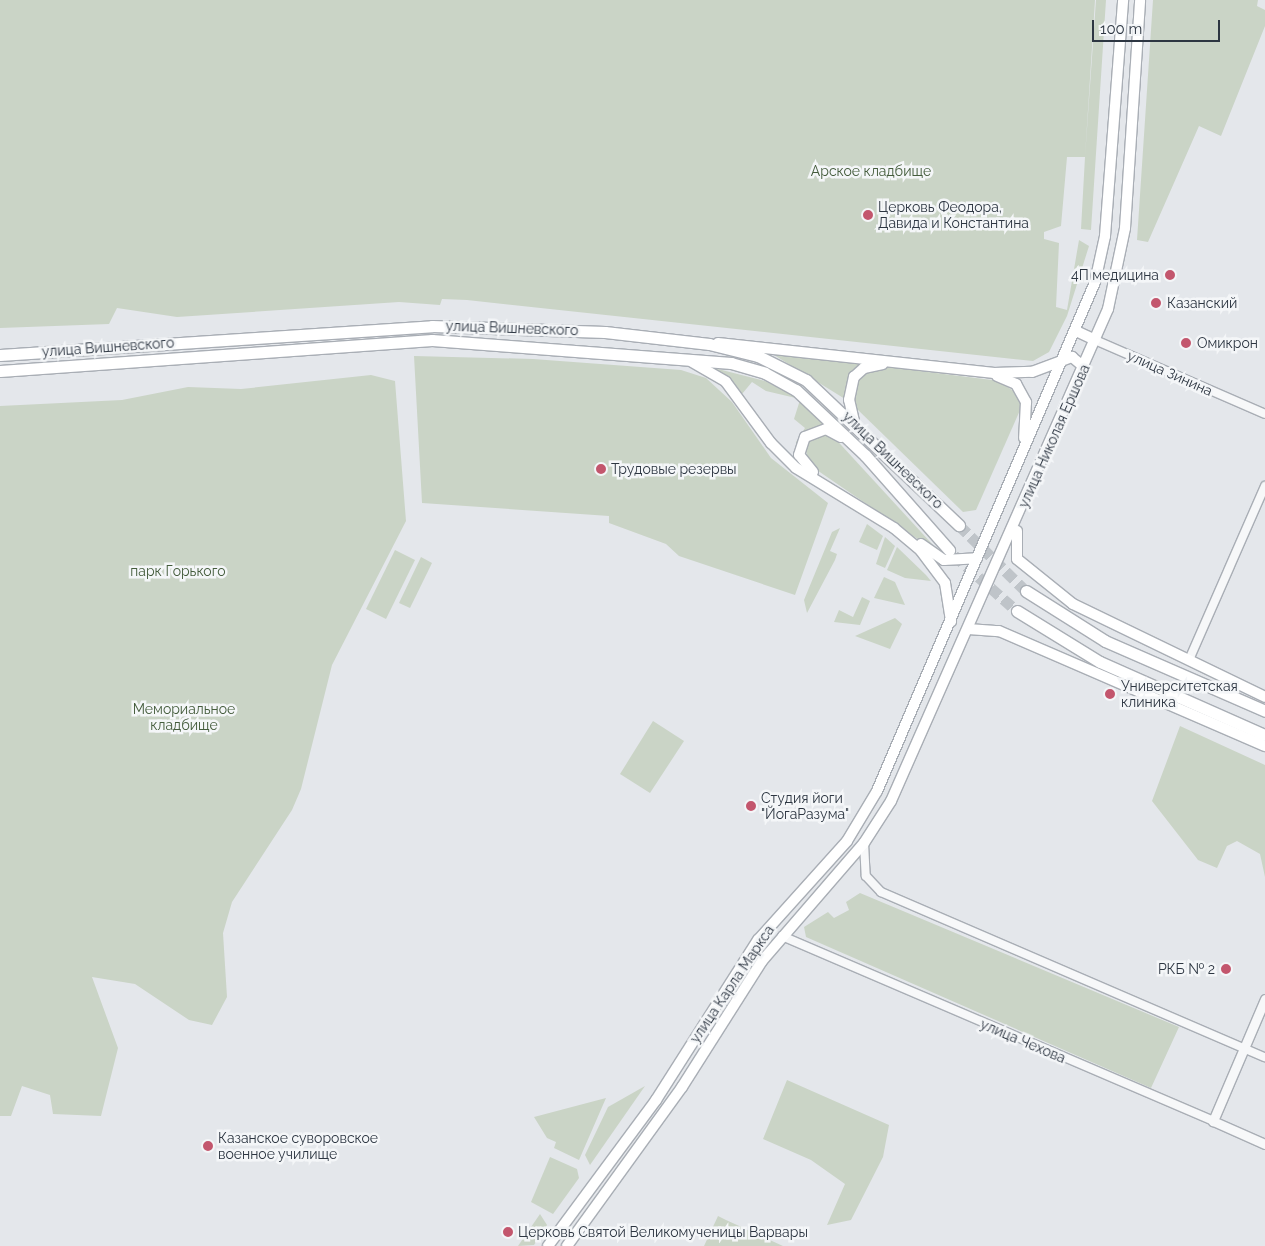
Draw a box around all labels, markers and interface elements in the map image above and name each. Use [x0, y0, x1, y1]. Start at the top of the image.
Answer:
scale bar [1095, 10, 1222, 42]
text: 100 m [1100, 20, 1142, 38]
park label: Арское кладбище [811, 163, 931, 179]
place label: Церковь Феодора, Давида и Константина [878, 199, 1029, 232]
marker: Церковь Феодора, Давида и Константина [862, 209, 874, 221]
place label: 4П медицина [1071, 267, 1159, 283]
marker: 4П медицина [1163, 268, 1177, 282]
place label: Казанский [1167, 295, 1237, 311]
marker: Казанский [1149, 296, 1163, 310]
street label: улица Вишневского [445, 317, 579, 339]
street label: улица Вишневского [41, 334, 175, 360]
place label: Омикрон [1197, 335, 1258, 351]
marker: Омикрон [1179, 336, 1193, 350]
street label: улица Зинина [1125, 347, 1215, 399]
street label: улица Николая Ершова [1015, 362, 1093, 510]
street label: улица Вишневского [839, 408, 947, 512]
place label: Трудовые резервы [611, 461, 737, 477]
marker: Трудовые резервы [595, 463, 607, 475]
park label: парк Горького [130, 563, 226, 579]
place label: Университетская клиника [1121, 678, 1238, 710]
marker: Университетская клиника [1103, 687, 1117, 701]
park label: Мемориальное кладбище [133, 701, 235, 734]
place label: Студия йоги "ЙогаРазума" [761, 790, 849, 822]
marker: Студия йоги "ЙогаРазума" [745, 800, 757, 812]
street label: улица Карла Маркса [686, 922, 778, 1046]
place label: РКБ № 2 [1158, 961, 1215, 977]
marker: РКБ № 2 [1219, 962, 1233, 976]
street label: улица Чехова [978, 1016, 1068, 1066]
place label: Казанское суворовское военное училище [218, 1130, 378, 1162]
marker: Казанское суворовское военное училище [202, 1140, 214, 1152]
place label: Церковь Святой Великомученицы Варвары [518, 1224, 808, 1240]
marker: Церковь Святой Великомученицы Варвары [502, 1226, 514, 1238]

